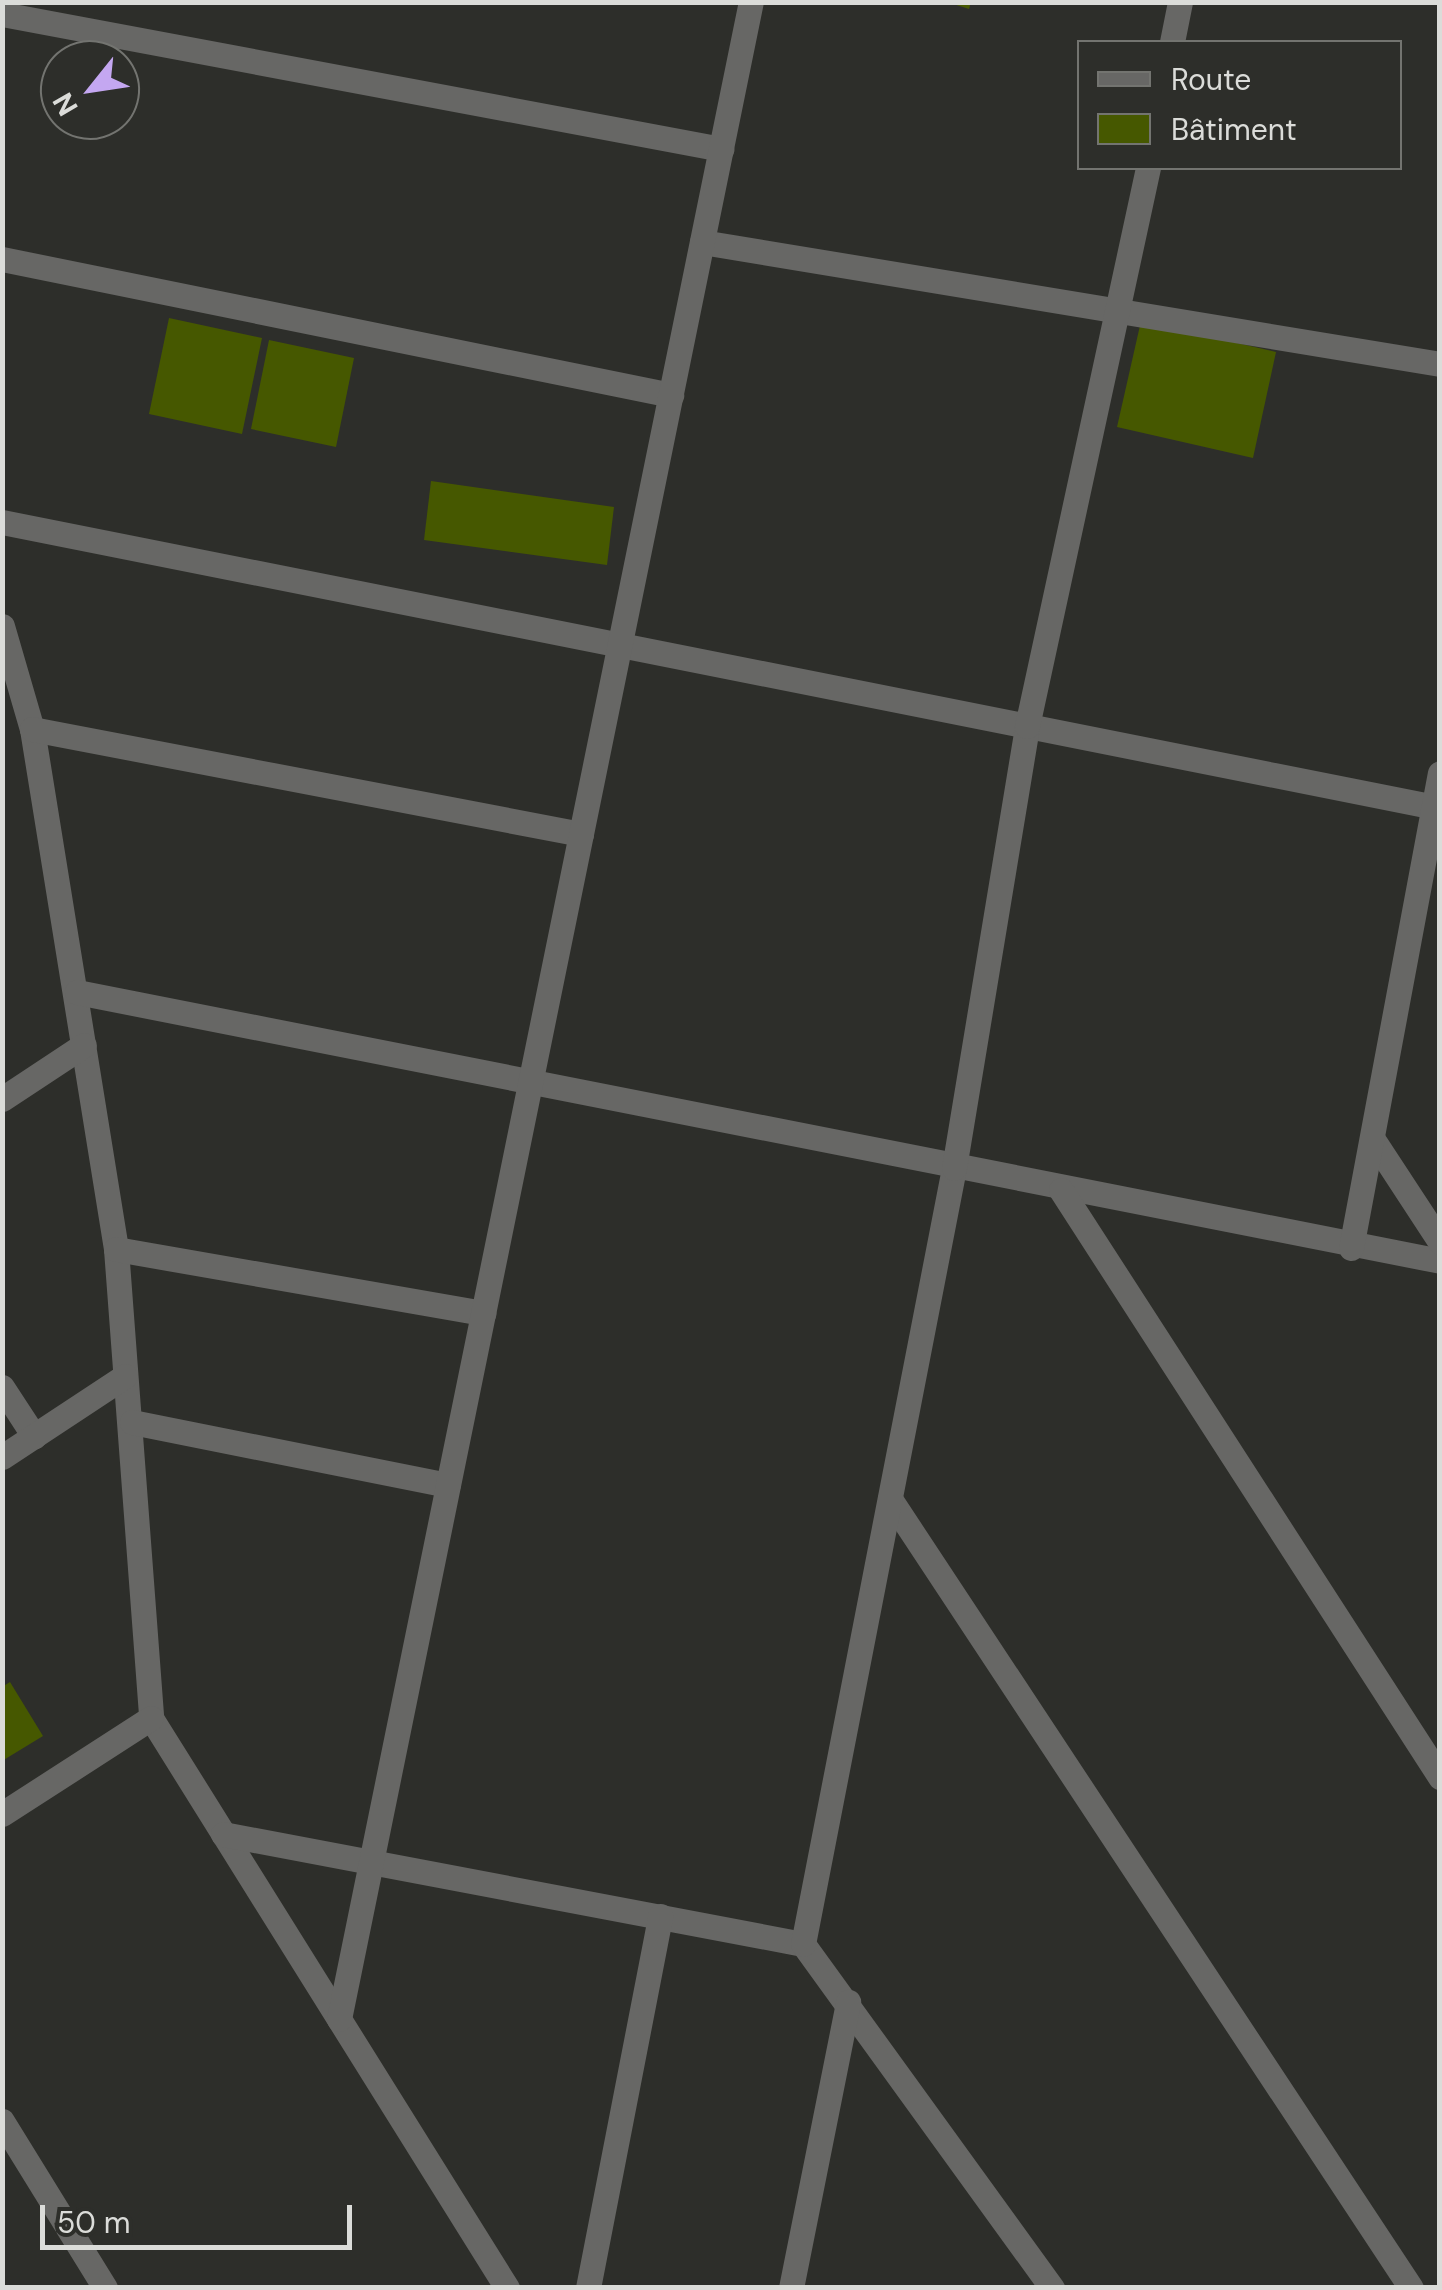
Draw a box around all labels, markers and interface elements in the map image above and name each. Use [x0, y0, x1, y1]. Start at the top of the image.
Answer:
north arrow [40, 40, 140, 140]
legend [1077, 40, 1402, 170]
text: Route [1171, 60, 1251, 99]
text: N [44, 86, 86, 122]
text: Bâtiment [1171, 110, 1297, 149]
scale bar [45, 2185, 358, 2247]
text: 50 m [57, 2203, 131, 2242]

